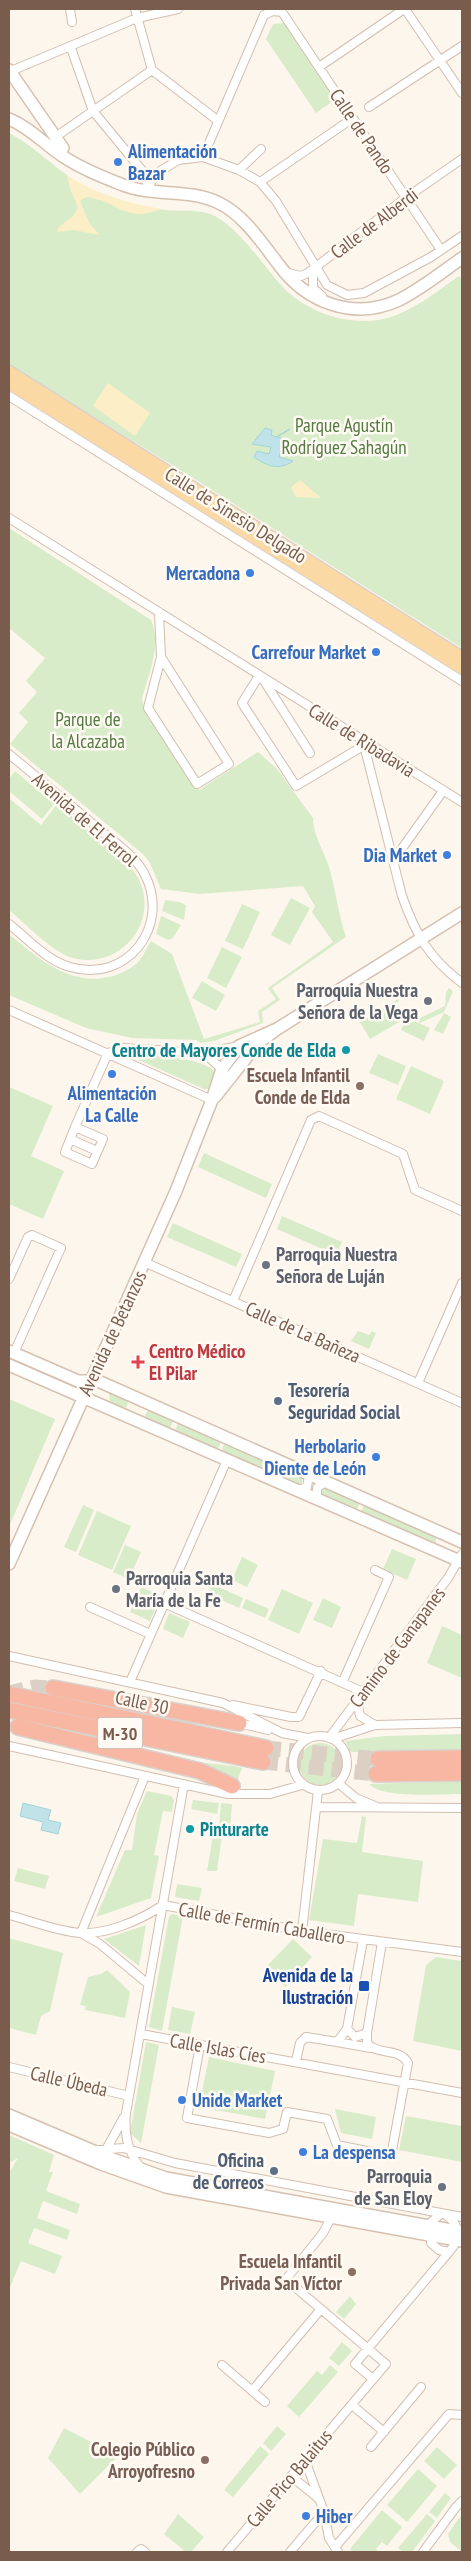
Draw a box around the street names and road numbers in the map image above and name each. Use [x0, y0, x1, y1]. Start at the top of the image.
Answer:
street label: Calle de Pando [325, 84, 399, 178]
street label: Calle de Alberdi [325, 182, 423, 264]
street label: Calle de Sinesio Delgado [161, 462, 311, 568]
street label: Calle de Ribadavia [304, 698, 420, 782]
street label: Avenida de El Ferrol [28, 767, 143, 872]
street label: Avenida de Betanzos [73, 1267, 151, 1399]
street label: Calle de La Bañeza [242, 1296, 364, 1368]
street label: Camino de Ganapanes [344, 1582, 450, 1712]
street label: Calle 30 [113, 1685, 171, 1719]
road number: M-30 [98, 1718, 142, 1749]
street label: Calle de Fermín Caballero [177, 1897, 347, 1949]
street label: Calle Islas Cíes [168, 2028, 268, 2068]
street label: Calle Úbeda [28, 2060, 110, 2102]
street label: Calle Pico Balaitus [241, 2424, 337, 2532]

